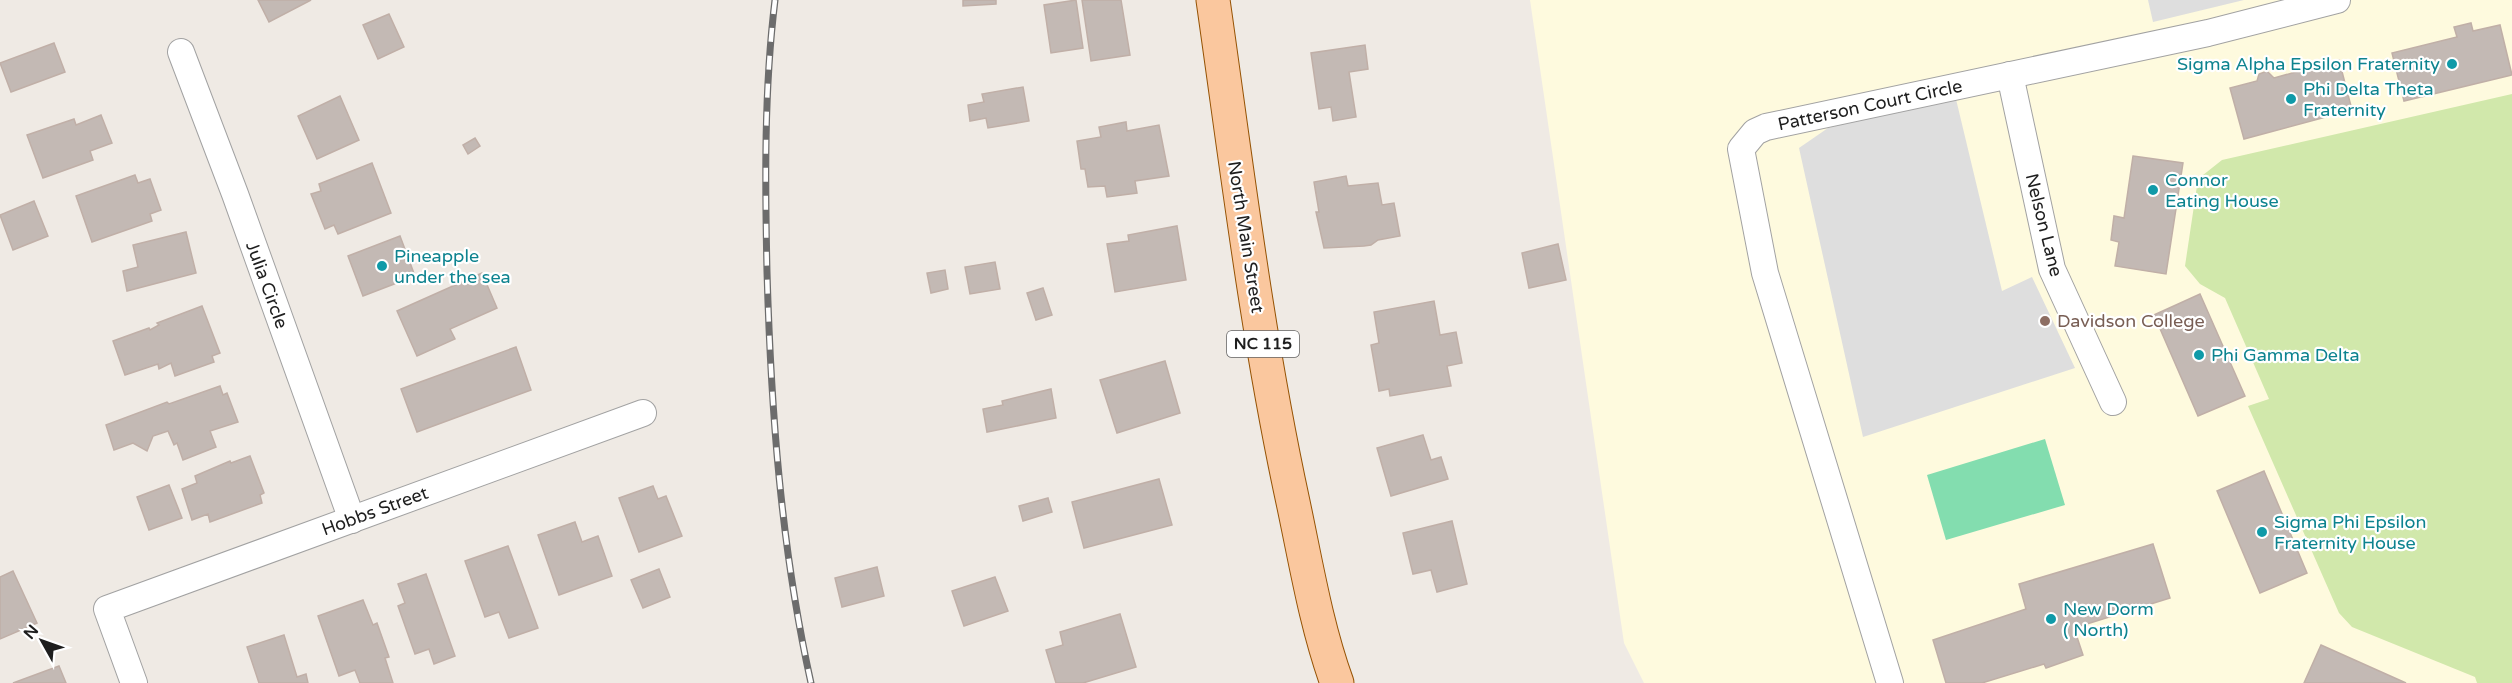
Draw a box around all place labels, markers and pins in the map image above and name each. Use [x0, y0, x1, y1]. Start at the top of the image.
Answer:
place label: Sigma Alpha Epsilon Fraternity [2177, 53, 2440, 75]
marker: Sigma Alpha Epsilon Fraternity [2445, 57, 2459, 71]
place label: Phi Delta Theta Fraternity [2303, 78, 2434, 121]
marker: Phi Delta Theta Fraternity [2284, 92, 2298, 106]
place label: Connor Eating House [2165, 169, 2279, 212]
marker: Connor Eating House [2146, 183, 2160, 197]
place label: Pineapple under the sea [394, 245, 511, 288]
marker: Pineapple under the sea [375, 259, 389, 273]
place label: Davidson College [2057, 310, 2205, 332]
marker: Davidson College [2038, 314, 2052, 328]
place label: Phi Gamma Delta [2211, 344, 2360, 366]
marker: Phi Gamma Delta [2192, 348, 2206, 362]
place label: Sigma Phi Epsilon Fraternity House [2274, 511, 2426, 554]
marker: Sigma Phi Epsilon Fraternity House [2255, 525, 2269, 539]
place label: New Dorm ( North) [2063, 598, 2154, 641]
marker: New Dorm ( North) [2044, 612, 2058, 626]

